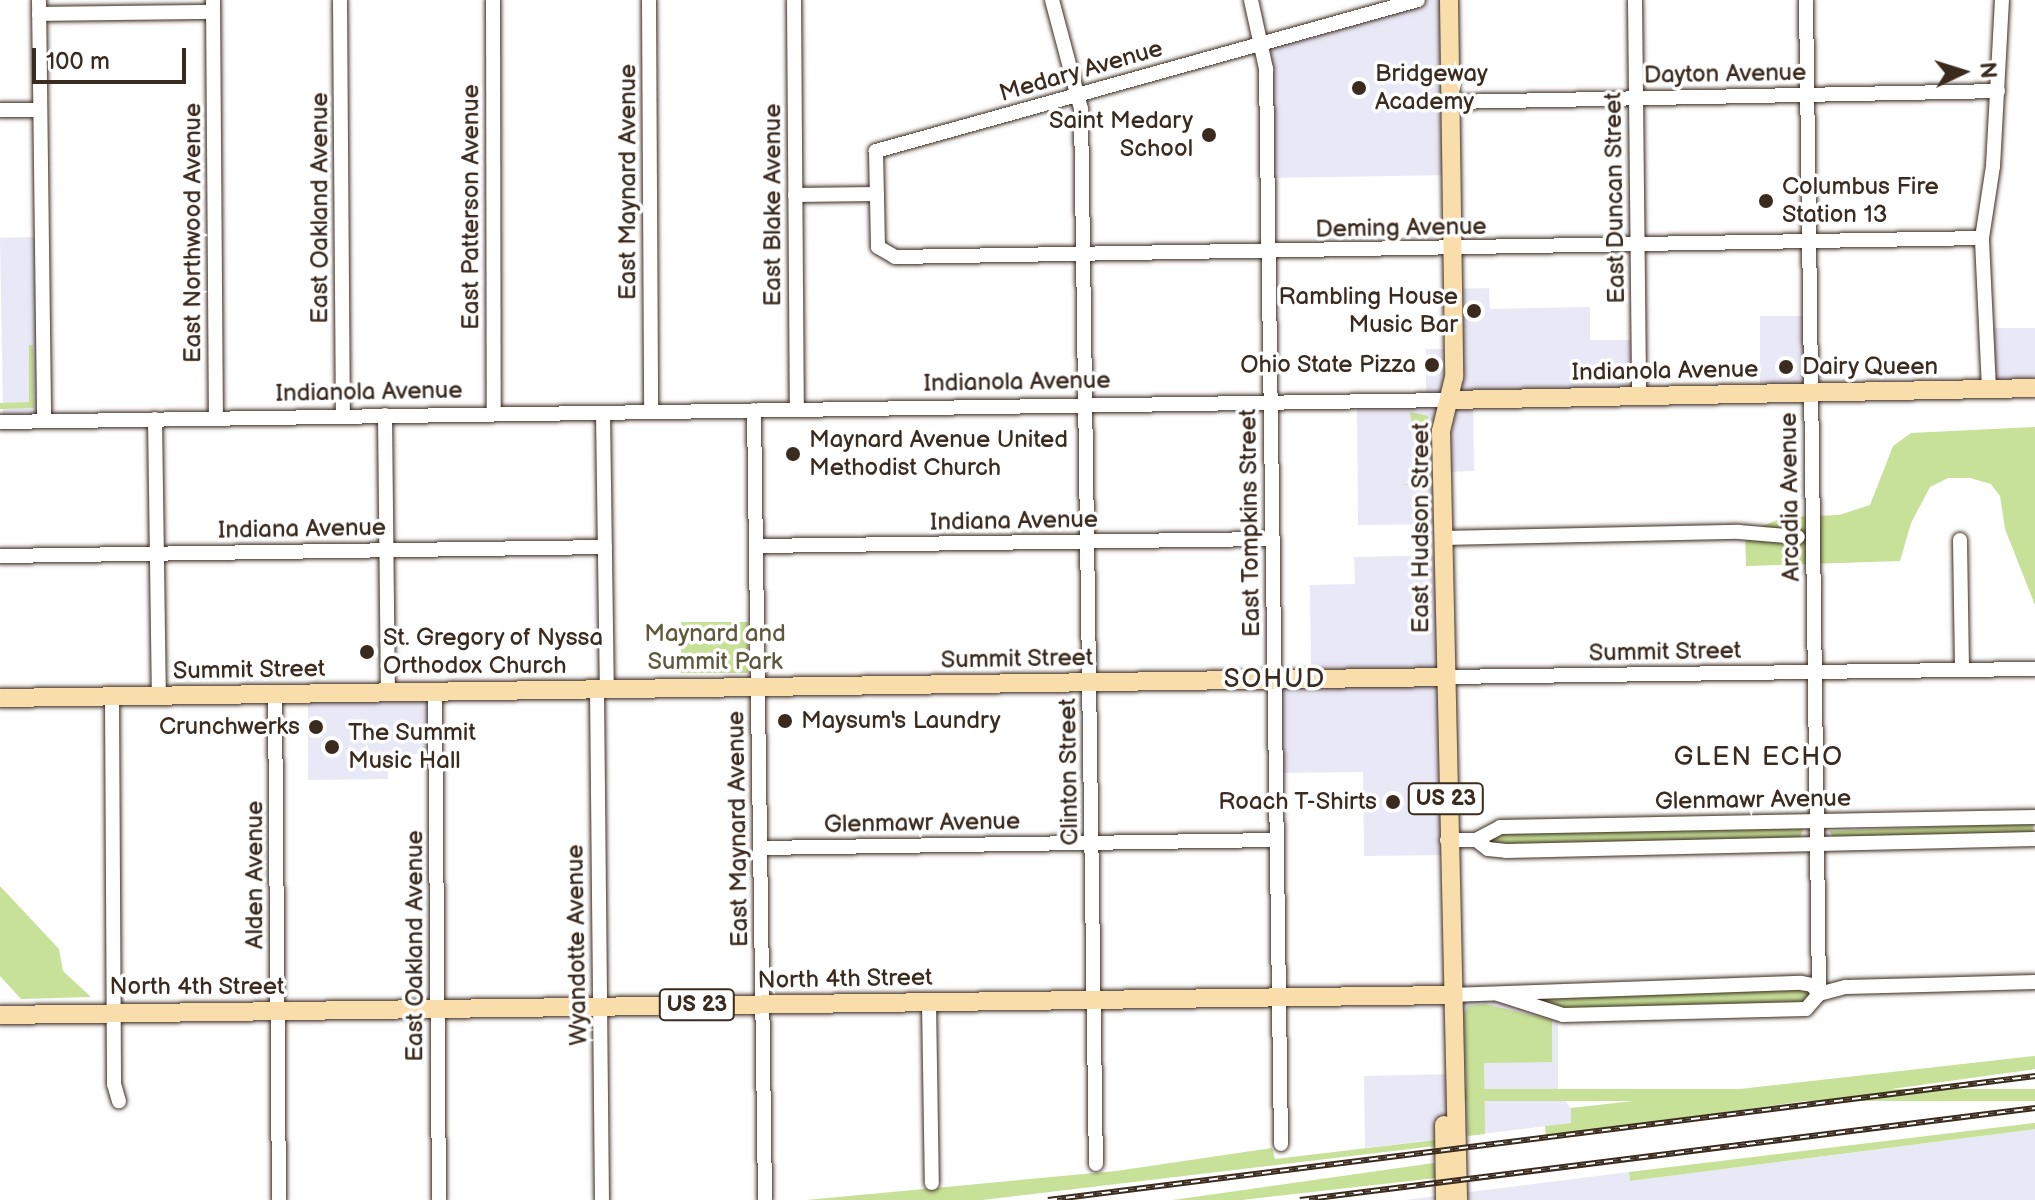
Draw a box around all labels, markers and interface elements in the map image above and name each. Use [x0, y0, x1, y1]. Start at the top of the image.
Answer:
scale bar [36, 32, 190, 82]
north arrow [1923, 32, 2003, 112]
street label: Medary Avenue [995, 34, 1167, 108]
text: 100 m [46, 47, 110, 76]
street label: Dayton Avenue [1644, 58, 1806, 90]
place label: Bridgeway Academy [1375, 60, 1488, 116]
text: N [1973, 61, 2001, 79]
street label: East Maynard Avenue [614, 64, 642, 300]
marker: Bridgeway Academy [1350, 79, 1368, 97]
street label: East Patterson Avenue [457, 84, 485, 330]
street label: East Oakland Avenue [306, 92, 334, 324]
street label: East Duncan Street [1599, 92, 1631, 304]
street label: East Northwood Avenue [179, 103, 207, 363]
street label: East Blake Avenue [759, 104, 787, 306]
place label: Saint Medary School [1049, 107, 1193, 163]
marker: Saint Medary School [1200, 126, 1218, 144]
place label: Columbus Fire Station 13 [1782, 173, 1939, 229]
marker: Columbus Fire Station 13 [1757, 192, 1775, 210]
street label: Deming Avenue [1315, 212, 1487, 244]
place label: Rambling House Music Bar [1279, 283, 1458, 339]
marker: Rambling House Music Bar [1465, 302, 1483, 320]
place label: Ohio State Pizza [1240, 351, 1416, 379]
place label: Dairy Queen [1802, 353, 1940, 381]
street label: Indianola Avenue [1571, 355, 1759, 387]
marker: Ohio State Pizza [1423, 356, 1441, 374]
marker: Dairy Queen [1777, 358, 1795, 376]
street label: Indianola Avenue [923, 366, 1111, 398]
street label: Indianola Avenue [275, 376, 463, 408]
street label: East Tompkins Street [1234, 408, 1266, 638]
street label: Arcadia Avenue [1774, 412, 1806, 582]
street label: East Hudson Street [1407, 422, 1435, 634]
place label: Maynard Avenue United Methodist Church [809, 426, 1068, 482]
marker: Maynard Avenue United Methodist Church [784, 445, 802, 463]
street label: Indiana Avenue [930, 505, 1098, 537]
street label: Indiana Avenue [218, 513, 386, 545]
park label: Maynard and Summit Park [644, 620, 786, 676]
place label: St. Gregory of Nyssa Orthodox Church [383, 624, 605, 680]
street label: Summit Street [1588, 636, 1742, 668]
marker: St. Gregory of Nyssa Orthodox Church [358, 643, 376, 661]
street label: Summit Street [940, 643, 1094, 675]
street label: Summit Street [172, 654, 326, 686]
district label: SOHUD [1224, 664, 1326, 696]
street label: Clinton Street [1053, 698, 1085, 846]
place label: Maysum's Laundry [801, 707, 1001, 735]
street label: East Maynard Avenue [722, 711, 754, 947]
marker: Maysum's Laundry [776, 712, 794, 730]
place label: Crunchwerks [159, 713, 300, 741]
marker: Crunchwerks [307, 718, 325, 736]
place label: The Summit Music Hall [348, 719, 476, 775]
marker: The Summit Music Hall [323, 738, 341, 756]
district label: GLEN ECHO [1674, 742, 1844, 774]
road number: US 23 [1406, 781, 1486, 817]
street label: Glenmawr Avenue [1655, 784, 1851, 816]
place label: Roach T-Shirts [1218, 788, 1377, 816]
marker: Roach T-Shirts [1384, 793, 1402, 811]
street label: Alden Avenue [241, 801, 269, 949]
street label: Glenmawr Avenue [824, 807, 1020, 839]
street label: East Oakland Avenue [401, 830, 429, 1062]
street label: Wyandotte Avenue [561, 844, 593, 1046]
street label: North 4th Street [757, 963, 933, 995]
street label: North 4th Street [109, 973, 285, 1001]
road number: US 23 [657, 987, 737, 1023]

